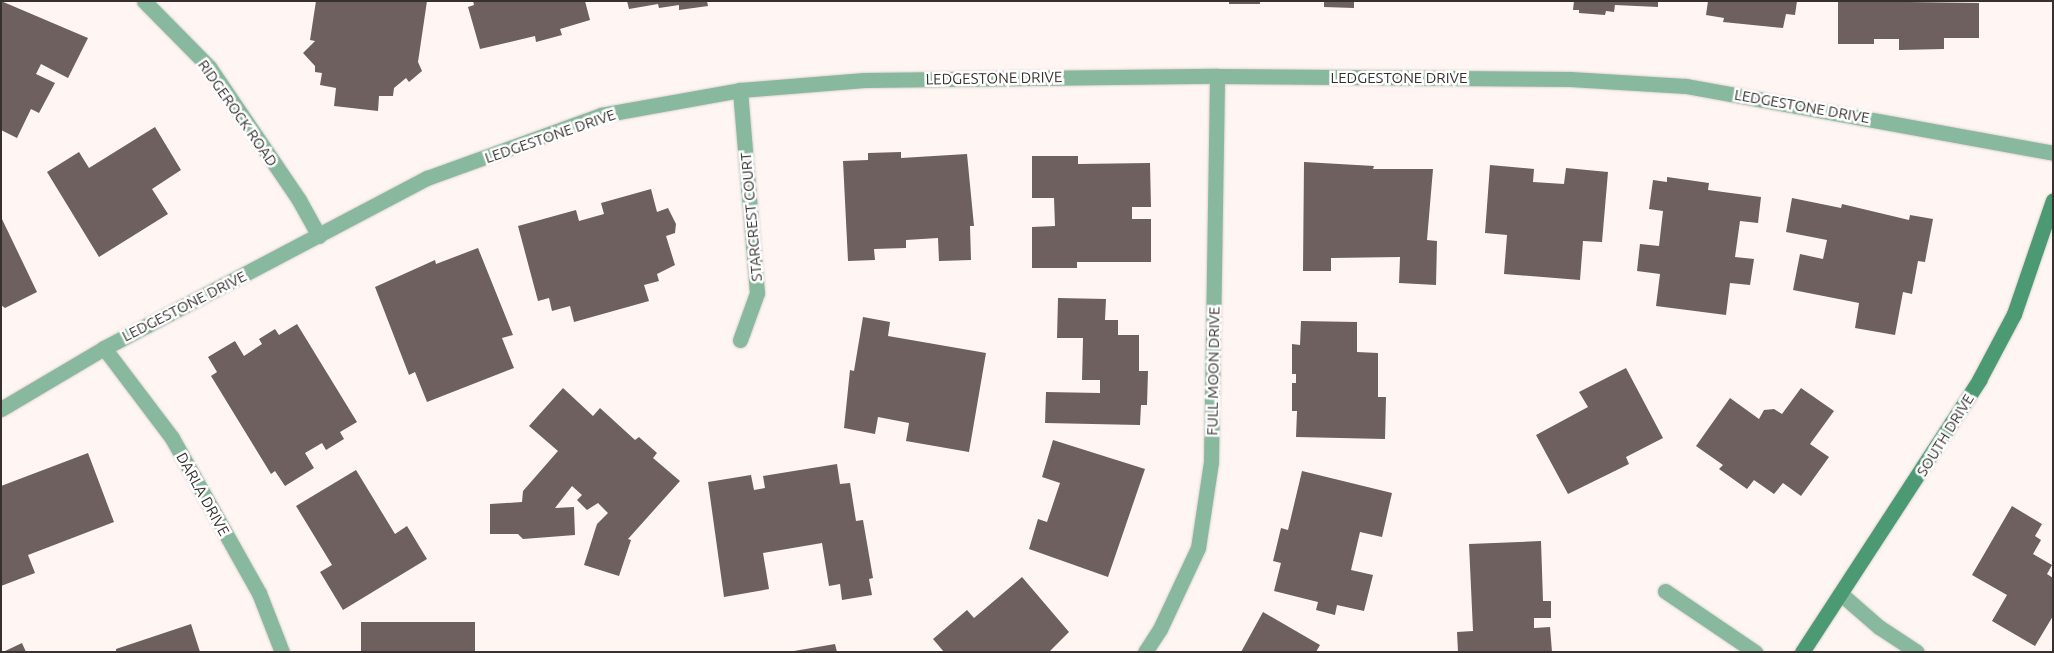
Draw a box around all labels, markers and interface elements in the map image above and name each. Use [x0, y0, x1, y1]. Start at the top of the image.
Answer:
street label: RIDGEROCK ROAD [194, 56, 282, 170]
street label: LEDGESTONE DRIVE [925, 68, 1063, 88]
street label: LEDGESTONE DRIVE [1331, 69, 1467, 87]
street label: LEDGESTONE DRIVE [1733, 85, 1871, 127]
street label: LEDGESTONE DRIVE [482, 105, 618, 167]
street label: STARCREST COURT [736, 152, 766, 282]
street label: LEDGESTONE DRIVE [119, 267, 249, 345]
street label: FULL MOON DRIVE [1203, 306, 1223, 436]
street label: SOUTH DRIVE [1913, 390, 1977, 480]
street label: DARLA DRIVE [173, 449, 233, 539]

